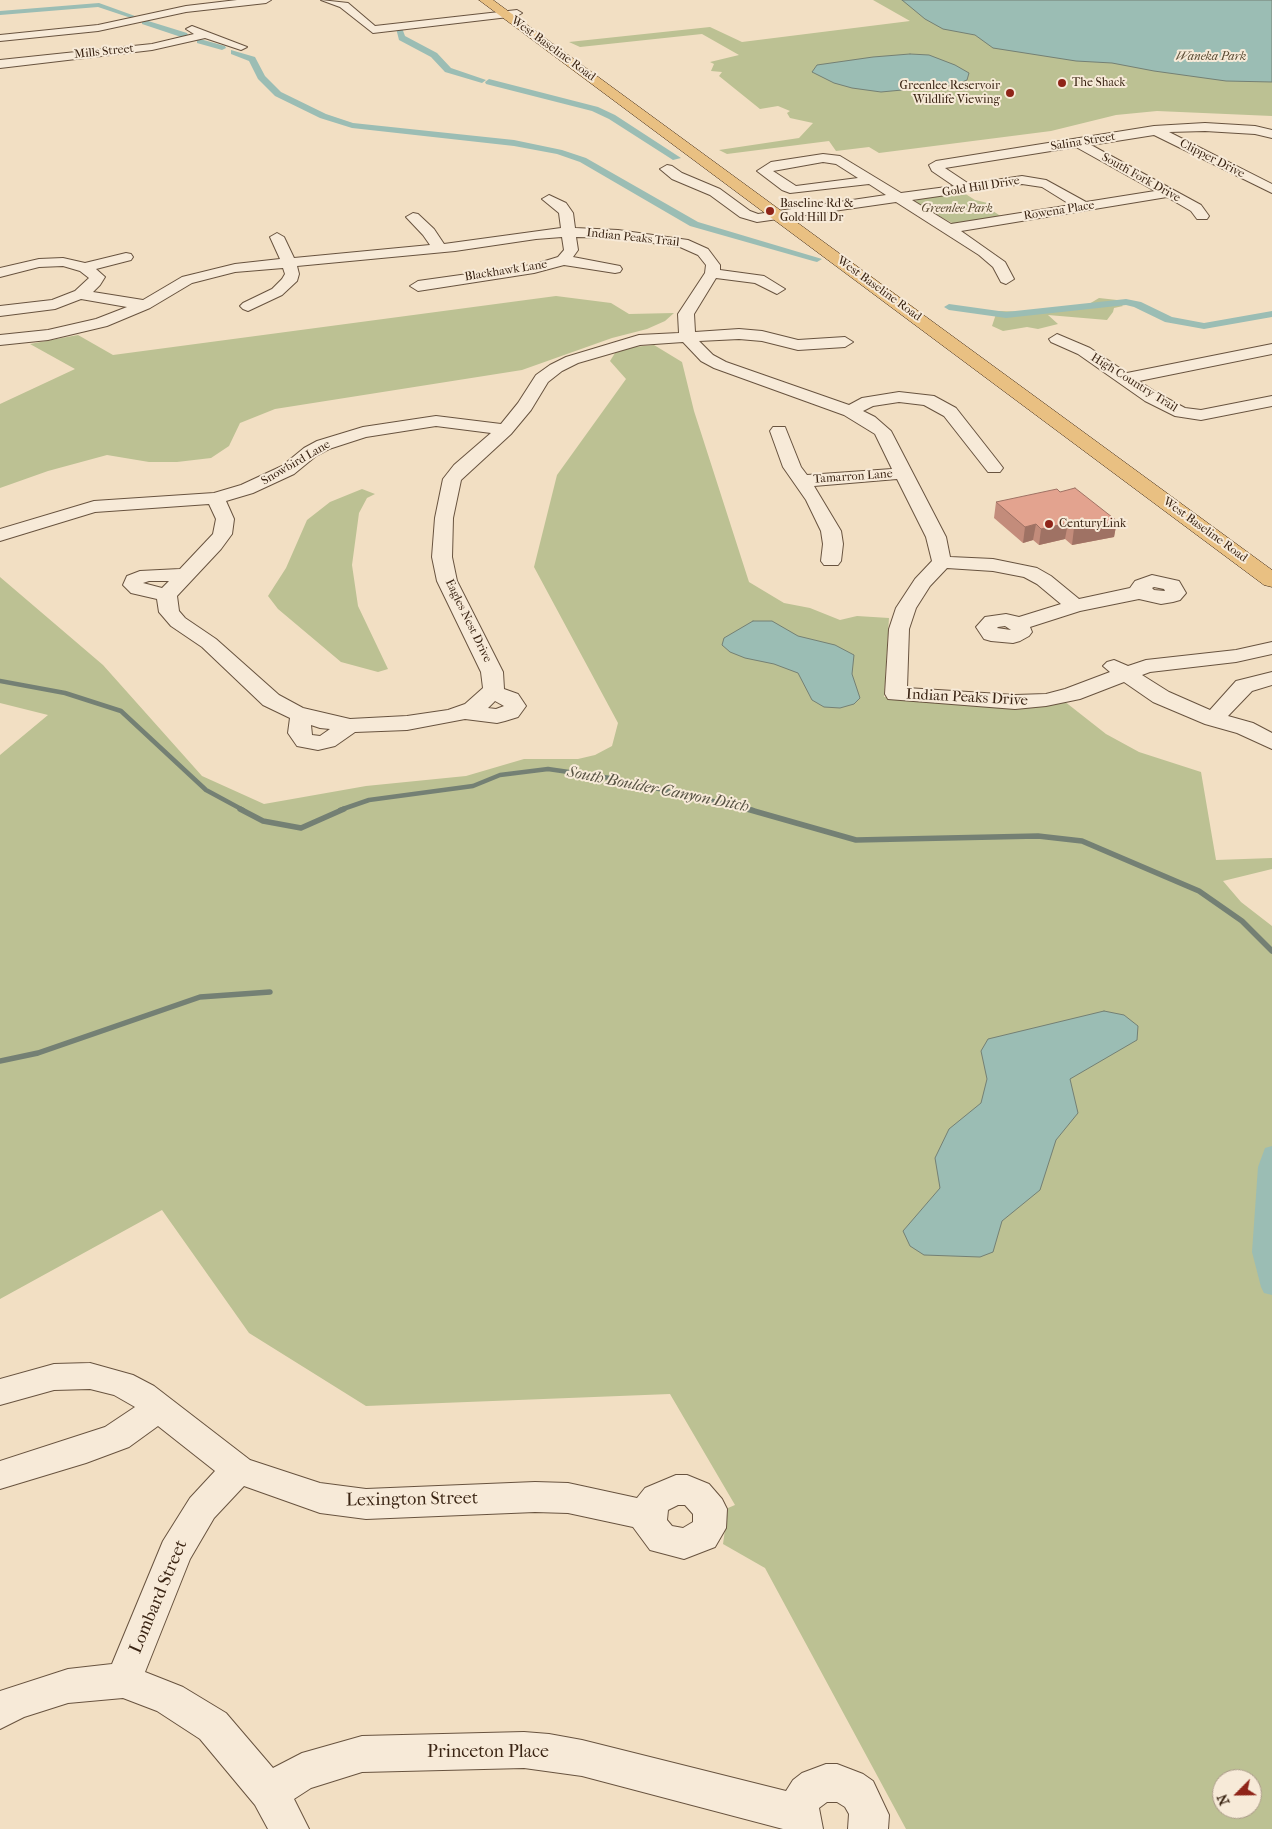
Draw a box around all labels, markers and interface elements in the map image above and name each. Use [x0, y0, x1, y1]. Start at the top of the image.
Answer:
street label: West Baseline Road [508, 14, 598, 84]
street label: Mills Street [73, 42, 135, 62]
park label: Waneka Park [1176, 50, 1246, 64]
place label: The Shack [1072, 76, 1125, 90]
marker: The Shack [1056, 77, 1068, 89]
place label: Greenlee Reservoir Wildlife Viewing [900, 79, 1000, 107]
marker: Greenlee Reservoir Wildlife Viewing [1004, 87, 1016, 99]
street label: Salina Street [1050, 130, 1116, 154]
street label: Clipper Drive [1177, 136, 1247, 182]
street label: South Fork Drive [1099, 150, 1183, 206]
street label: Gold Hill Drive [941, 174, 1021, 200]
place label: Baseline Rd & Gold Hill Dr [780, 197, 854, 225]
street label: Rowena Place [1023, 198, 1095, 224]
park label: Greenlee Park [921, 202, 993, 216]
marker: Baseline Rd & Gold Hill Dr [764, 205, 776, 217]
street label: Indian Peaks Trail [586, 226, 680, 250]
street label: West Baseline Road [834, 254, 924, 324]
street label: Blackhawk Lane [464, 257, 548, 285]
street label: High Country Trail [1088, 351, 1180, 415]
street label: Snowbird Lane [259, 437, 333, 489]
street label: Tamarron Lane [813, 467, 893, 487]
street label: West Baseline Road [1160, 495, 1250, 565]
place label: CenturyLink [1059, 517, 1126, 531]
marker: CenturyLink [1043, 518, 1055, 530]
street label: Eagles Nest Drive [442, 577, 494, 665]
street label: Indian Peaks Drive [906, 686, 1028, 710]
water label: South Boulder Canyon Ditch [565, 763, 751, 817]
street label: Lexington Street [346, 1488, 478, 1512]
street label: Lombard Street [125, 1537, 193, 1657]
street label: Princeton Place [427, 1742, 549, 1764]
north arrow [1212, 1769, 1262, 1819]
text: N [1214, 1791, 1234, 1808]

